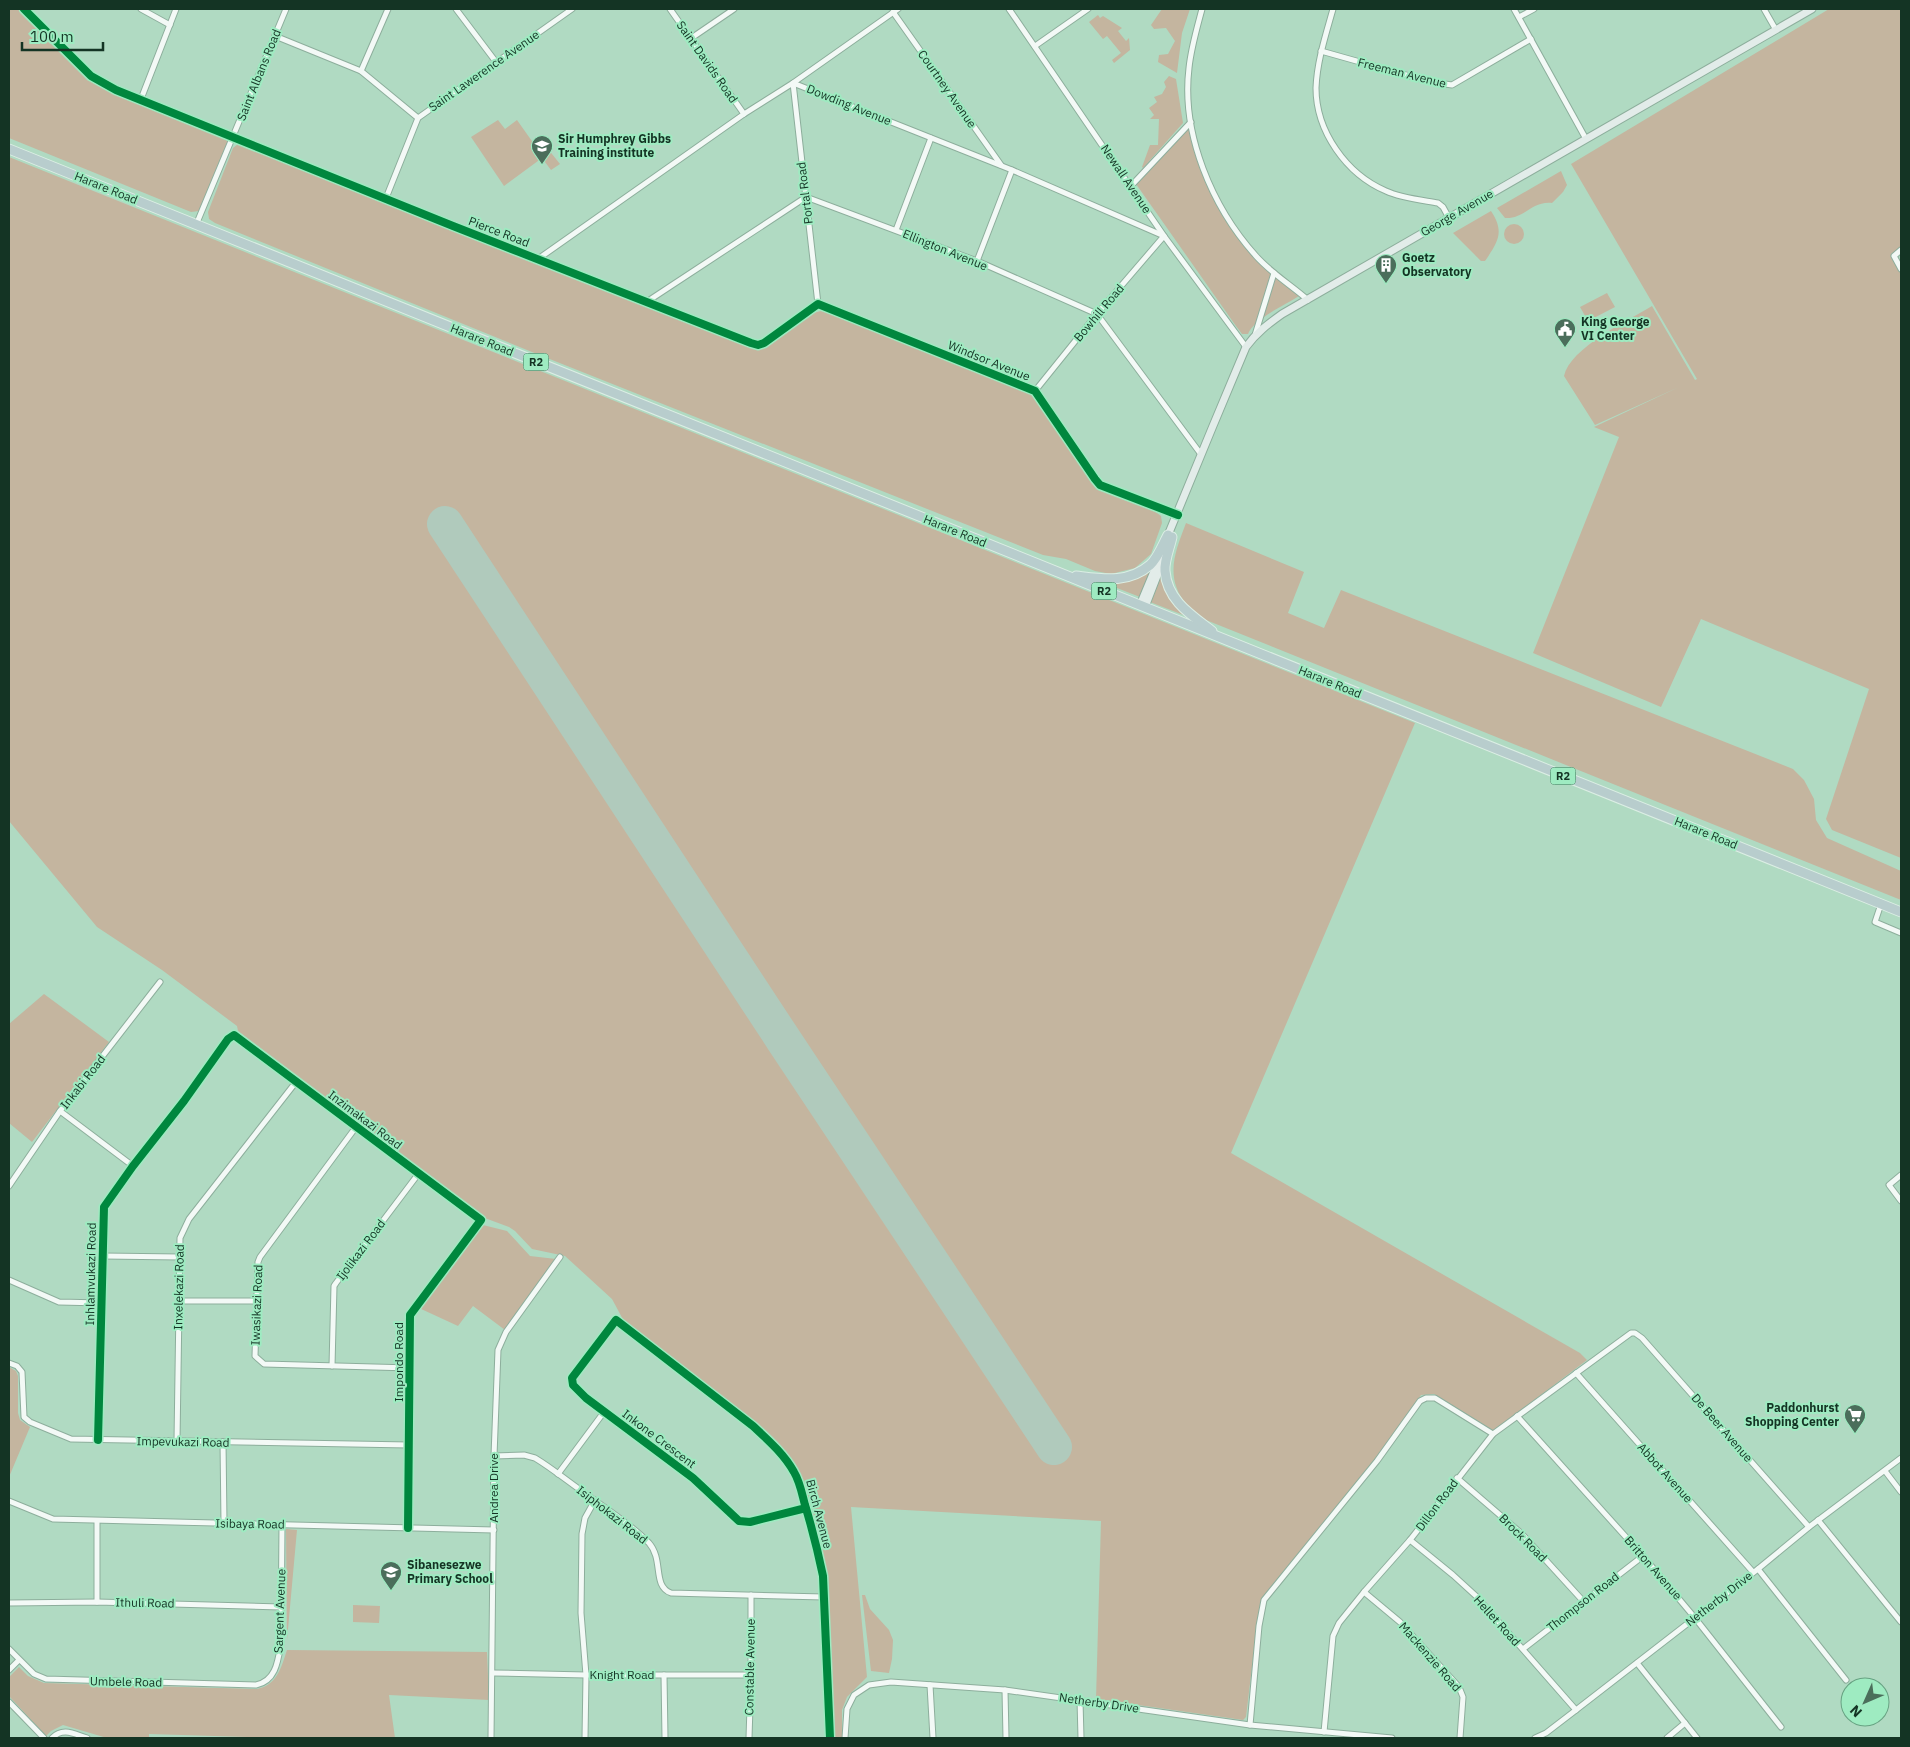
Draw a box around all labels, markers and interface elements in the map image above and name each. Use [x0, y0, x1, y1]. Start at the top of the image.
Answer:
street label: Saint Davids Road [674, 18, 741, 106]
scale bar [22, 20, 104, 52]
street label: Saint Lawerence Avenue [426, 26, 542, 114]
text: 100 m [30, 27, 74, 46]
street label: Saint Albans Road [233, 27, 284, 123]
street label: Courtney Avenue [915, 47, 980, 131]
street label: Freeman Avenue [1356, 54, 1448, 91]
street label: Dowding Avenue [805, 81, 894, 128]
place label: Sir Humphrey Gibbs Training institute [558, 131, 671, 160]
school or university icon: Sir Humphrey Gibbs Training institute [530, 134, 554, 165]
street label: Newall Avenue [1098, 141, 1155, 216]
street label: Portal Road [793, 161, 816, 225]
street label: Harare Road [72, 168, 140, 207]
street label: George Avenue [1418, 185, 1496, 239]
street label: Pierce Road [467, 213, 532, 250]
street label: Ellington Avenue [901, 226, 990, 274]
place label: Goetz Observatory [1402, 250, 1472, 279]
building icon: Goetz Observatory [1374, 253, 1398, 284]
street label: Bowhill Road [1070, 281, 1127, 344]
place label: King George VI Center [1581, 314, 1650, 343]
public building icon: King George VI Center [1553, 317, 1577, 348]
street label: Harare Road [448, 320, 516, 359]
street label: Windsor Avenue [946, 337, 1033, 384]
road number: R2 [524, 354, 548, 371]
street label: Harare Road [921, 511, 989, 550]
road number: R2 [1092, 582, 1116, 600]
street label: Harare Road [1296, 662, 1364, 701]
road number: R2 [1550, 768, 1576, 784]
street label: Harare Road [1672, 813, 1740, 852]
street label: Inkabi Road [57, 1052, 108, 1112]
street label: Inzimakazi Road [325, 1087, 405, 1152]
street label: Ijolikazi Road [333, 1216, 388, 1283]
street label: Inhlamvukazi Road [82, 1222, 99, 1326]
street label: Inxelekazi Road [170, 1244, 187, 1330]
street label: Iwasikazi Road [248, 1264, 265, 1346]
street label: Impondo Road [391, 1322, 406, 1402]
street label: De Beer Avenue [1689, 1390, 1756, 1465]
place label: Paddonhurst Shopping Center [1745, 1400, 1839, 1429]
supermarket icon: Paddonhurst Shopping Center [1843, 1403, 1867, 1434]
street label: Inkone Crescent [619, 1406, 699, 1471]
street label: Impevukazi Road [136, 1433, 230, 1450]
street label: Abbot Avenue [1635, 1440, 1696, 1506]
street label: Andrea Drive [486, 1453, 501, 1523]
street label: Dillon Road [1412, 1476, 1461, 1534]
street label: Birch Avenue [803, 1478, 836, 1550]
street label: Isiphokazi Road [574, 1482, 651, 1547]
street label: Brock Road [1496, 1511, 1550, 1565]
street label: Isibaya Road [215, 1515, 285, 1532]
street label: Britton Avenue [1621, 1533, 1686, 1603]
place label: Sibanesezwe Primary School [407, 1557, 493, 1586]
school or university icon: Sibanesezwe Primary School [379, 1560, 403, 1591]
street label: Sargent Avenue [271, 1568, 288, 1653]
street label: Netherby Drive [1682, 1568, 1755, 1629]
street label: Thompson Road [1544, 1569, 1622, 1634]
street label: Hellet Road [1471, 1592, 1524, 1649]
street label: Ithuli Road [115, 1594, 175, 1611]
street label: Constable Avenue [741, 1618, 758, 1716]
street label: Mackenzie Road [1396, 1619, 1465, 1695]
street label: Knight Road [589, 1667, 655, 1682]
street label: Umbele Road [90, 1673, 162, 1690]
north arrow [1840, 1677, 1890, 1727]
street label: Netherby Drive [1058, 1689, 1140, 1716]
text: N [1846, 1701, 1866, 1721]

